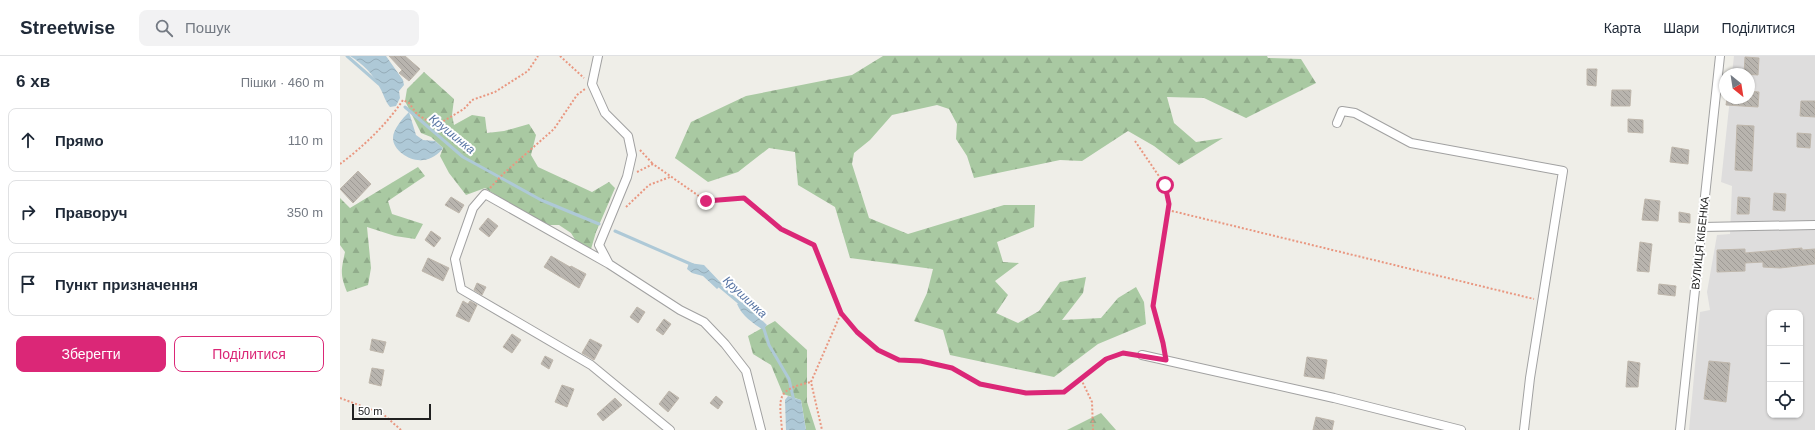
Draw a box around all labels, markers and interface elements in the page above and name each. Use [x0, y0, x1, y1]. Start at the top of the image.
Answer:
search box [139, 10, 419, 46]
text: Streetwise [20, 17, 115, 38]
icon: search [153, 17, 175, 39]
text: Пошук [185, 19, 230, 36]
text: Карта [1604, 20, 1641, 36]
text: Шари [1663, 20, 1699, 36]
text: Поділитися [1721, 20, 1795, 36]
north arrow [1719, 68, 1755, 104]
text: 6 хв [16, 72, 50, 91]
text: Пішки · 460 m [241, 75, 324, 90]
water label: Крушинка [426, 111, 478, 157]
icon: ahead [17, 129, 39, 151]
text: Прямо [55, 132, 104, 149]
text: 110 m [288, 133, 323, 148]
route start [1156, 176, 1174, 194]
route end [697, 192, 715, 210]
street label: ВУЛИЦЯ КІБЕНКА [1689, 195, 1711, 290]
icon: right [17, 201, 39, 223]
text: Праворуч [55, 204, 128, 221]
text: 350 m [287, 205, 323, 220]
icon: arrive [17, 273, 39, 295]
water label: Крушинка [720, 273, 770, 321]
text: Пункт призначення [55, 276, 198, 293]
map controls [1767, 310, 1803, 418]
button: + [1767, 310, 1803, 346]
button: Зберегти [16, 336, 166, 372]
button: Поділитися [174, 336, 324, 372]
button: − [1767, 346, 1803, 382]
button: locate [1767, 382, 1803, 418]
scale bar [352, 402, 431, 421]
text: 50 m [358, 405, 382, 417]

